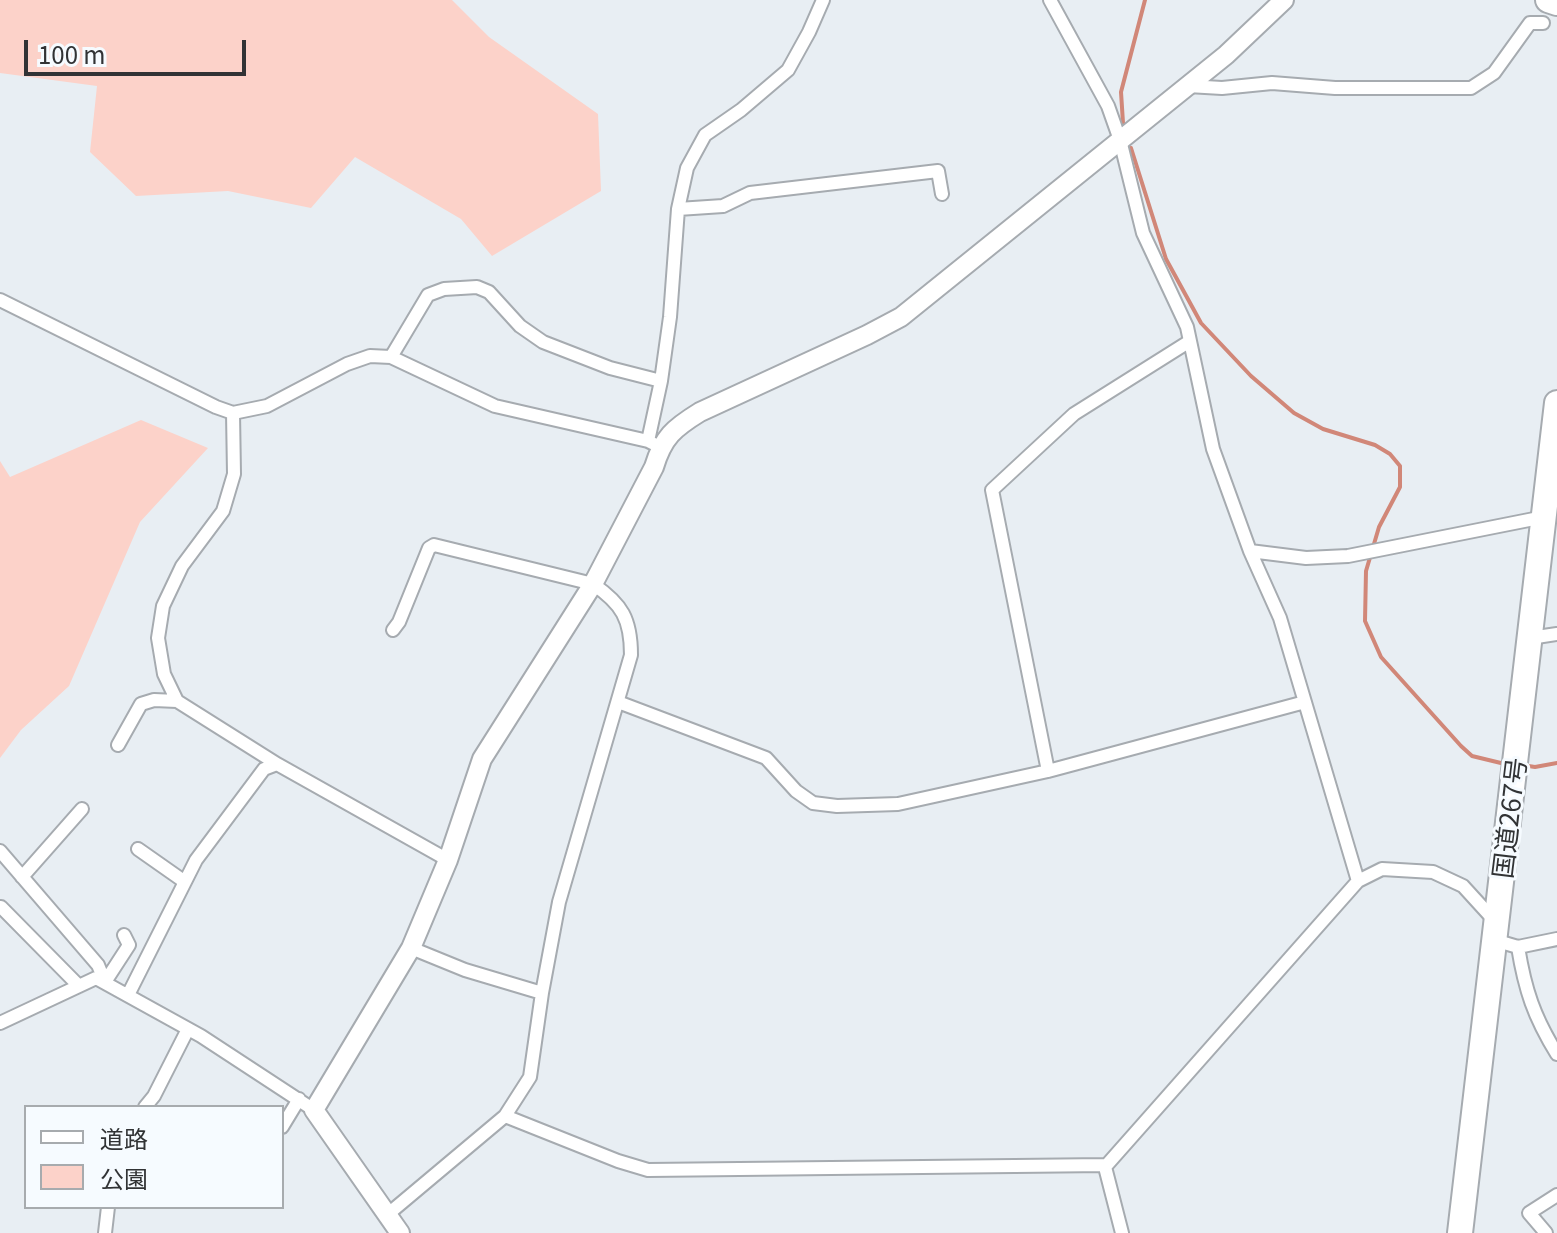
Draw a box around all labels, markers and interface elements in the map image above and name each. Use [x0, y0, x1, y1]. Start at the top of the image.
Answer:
scale bar [28, 24, 250, 74]
text: 100 m [38, 36, 106, 71]
street label: 国道267号 [1486, 756, 1532, 880]
legend [24, 1105, 284, 1209]
text: 道路 [100, 1120, 148, 1155]
text: 公園 [100, 1160, 148, 1195]

